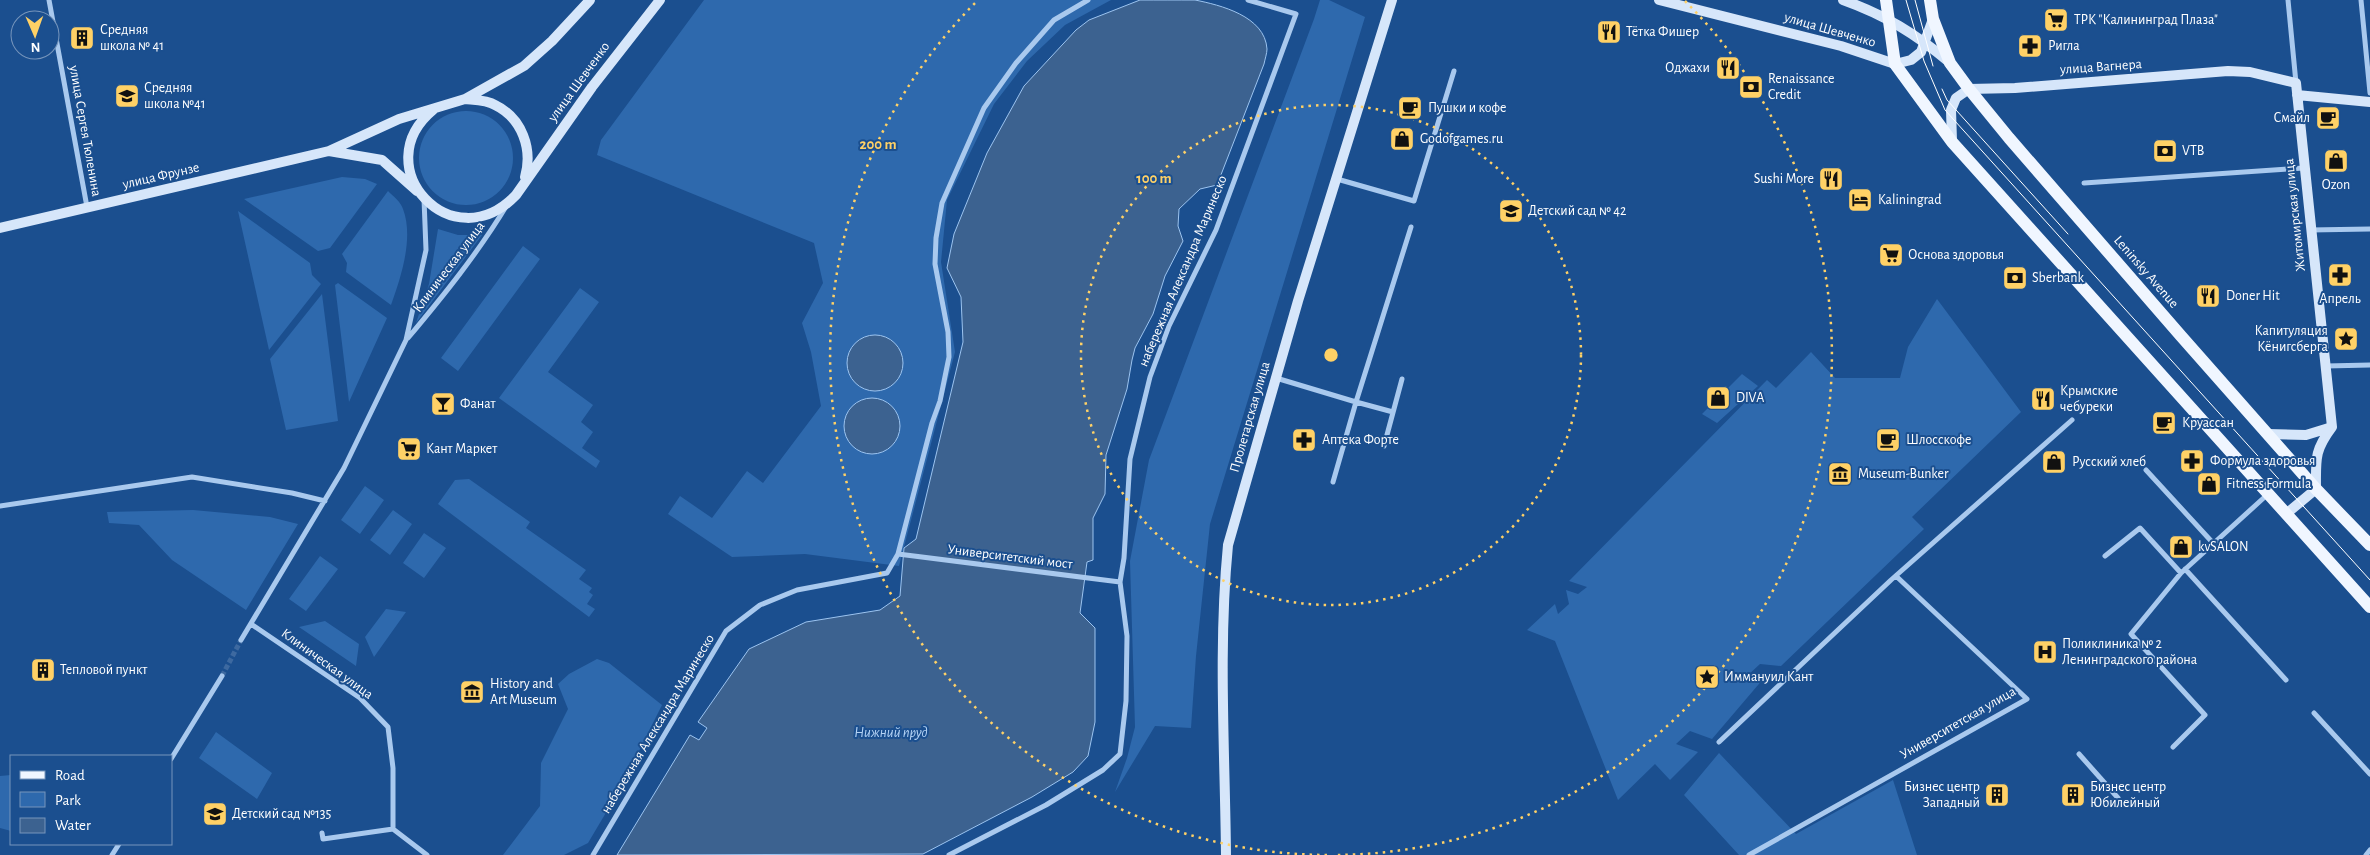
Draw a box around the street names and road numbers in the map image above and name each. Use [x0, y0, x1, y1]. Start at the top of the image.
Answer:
street label: улица Шевченко [1782, 10, 1878, 50]
street label: улица Шевченко [545, 39, 613, 125]
street label: улица Вагнера [2059, 57, 2143, 77]
street label: улица Сергея Тюленина [66, 63, 104, 198]
street label: Житомирская улица [2282, 157, 2308, 272]
street label: улица Фрунзе [120, 160, 201, 192]
street label: набережная Александра Маринеско [1136, 173, 1230, 369]
street label: Клиническая улица [410, 219, 488, 315]
street label: Leninsky Avenue [2111, 233, 2181, 311]
street label: Пролетарская улица [1227, 359, 1273, 474]
street label: Университетский мост [947, 542, 1074, 572]
street label: Клиническая улица [279, 626, 376, 702]
street label: набережная Александра Маринеско [599, 632, 717, 816]
street label: Университетская улица [1898, 684, 2019, 762]

